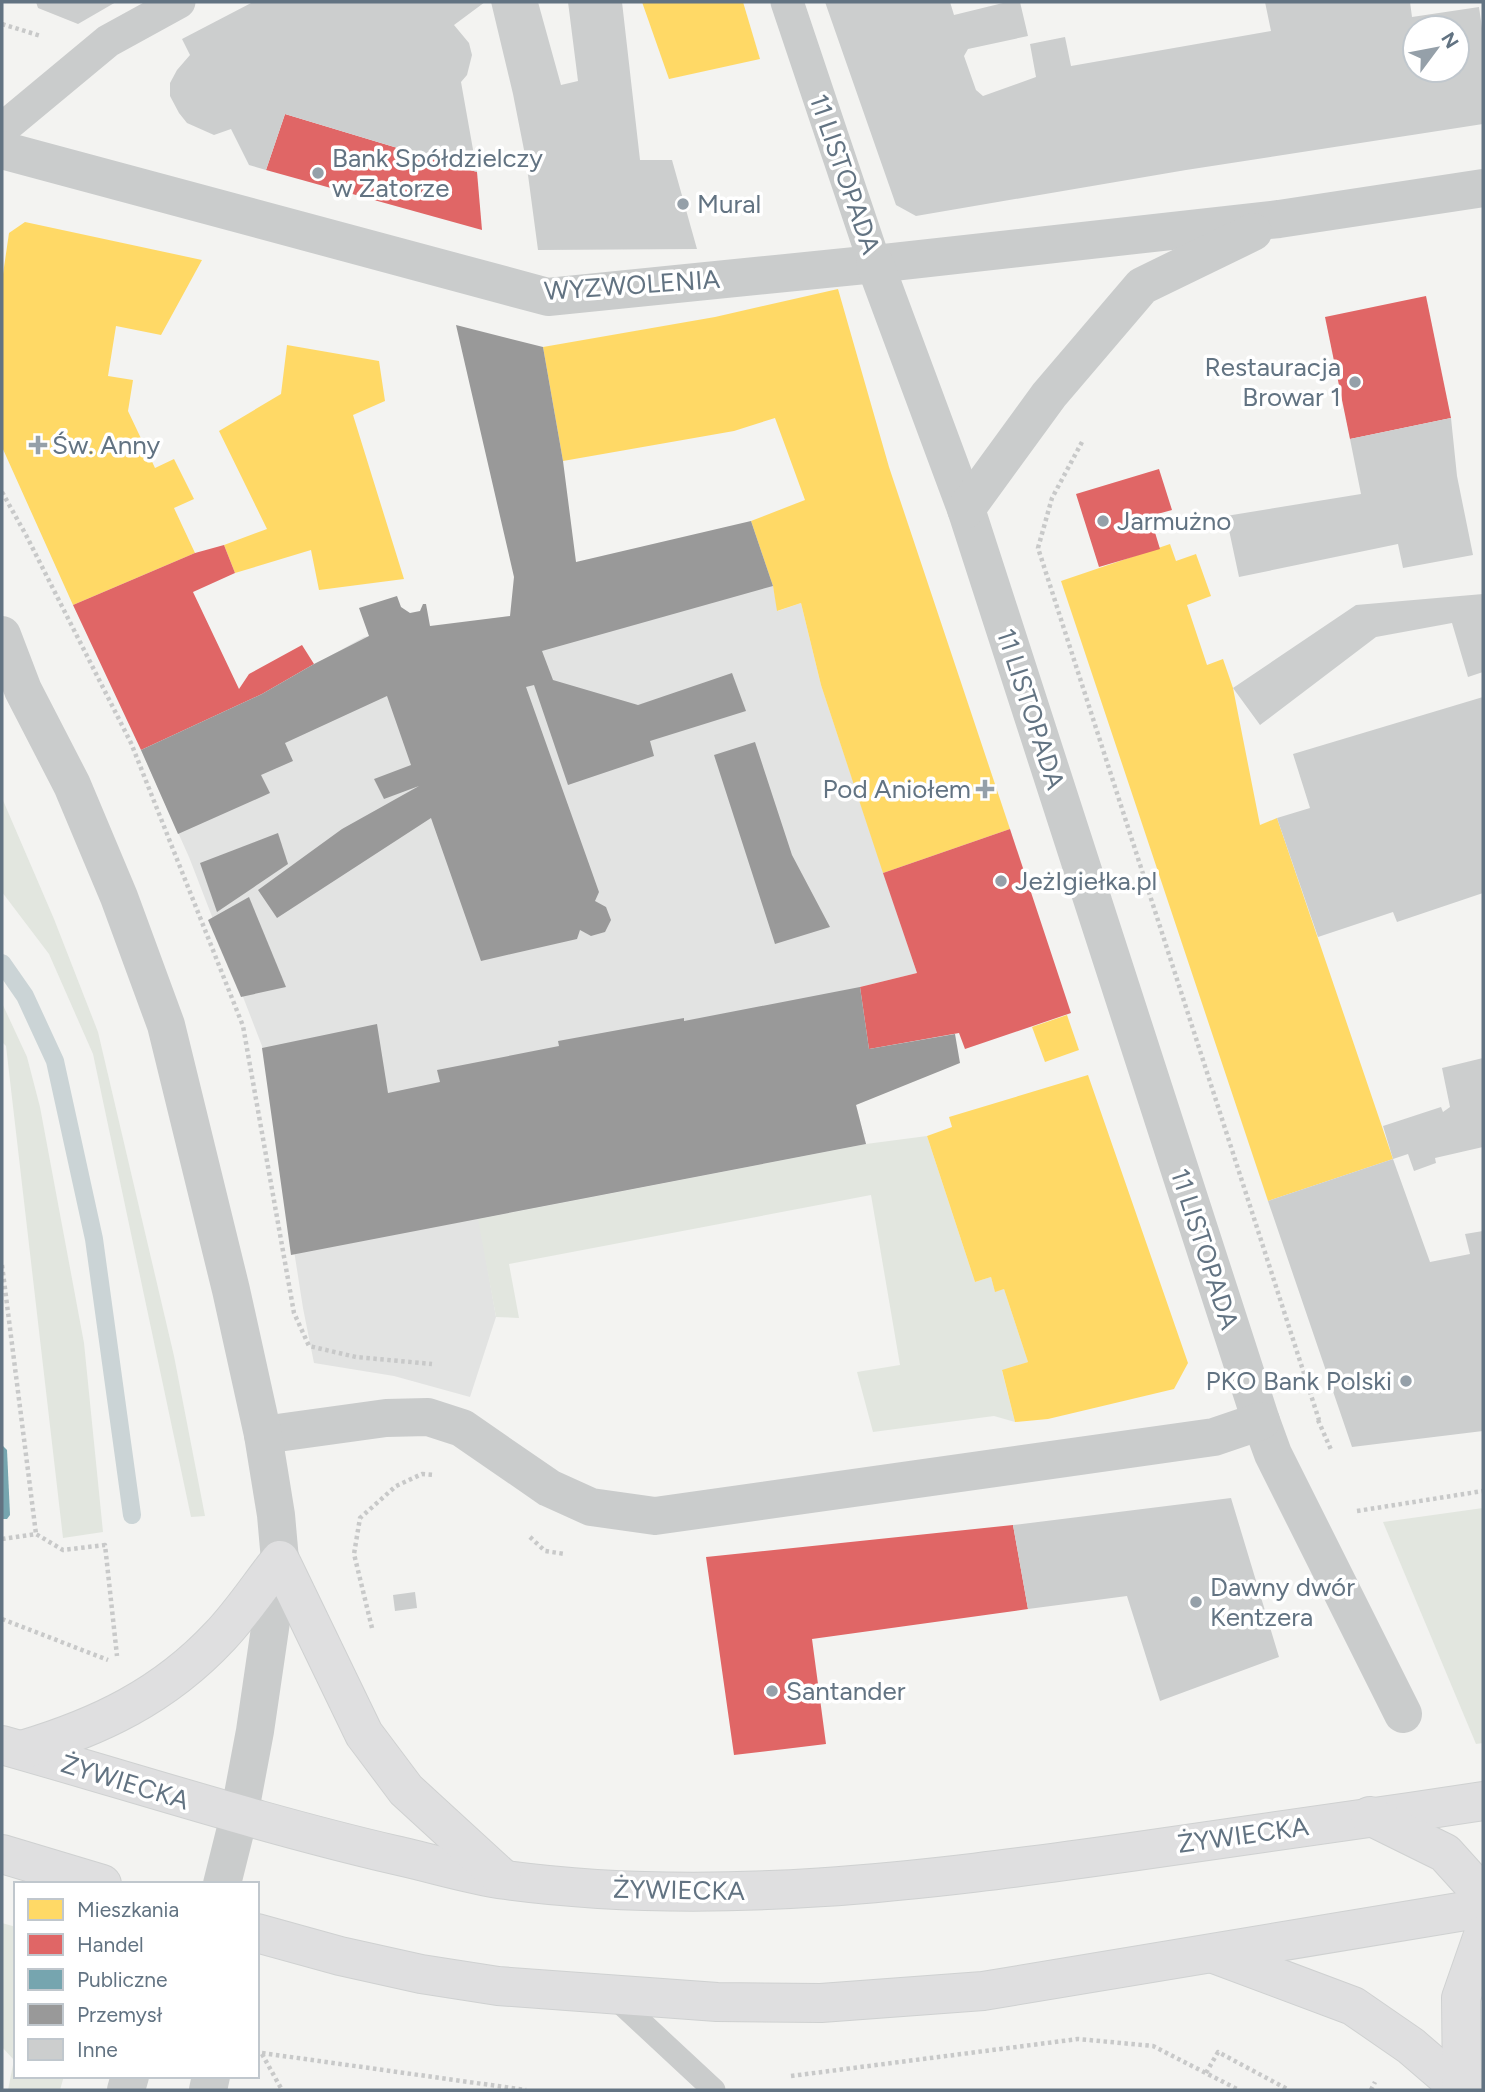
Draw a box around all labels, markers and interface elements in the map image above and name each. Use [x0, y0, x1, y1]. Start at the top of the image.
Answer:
north arrow [1401, 14, 1471, 84]
text: N [1436, 28, 1464, 53]
street label: 11 LISTOPADA [803, 90, 887, 259]
place label: Bank Spółdzielczy w Zatorze [332, 142, 543, 204]
marker: Bank Spółdzielczy w Zatorze [310, 165, 326, 181]
place label: Mural [697, 188, 761, 220]
marker: Mural [675, 196, 691, 212]
street label: WYZWOLENIA [543, 263, 721, 307]
place label: Restauracja Browar 1 [1205, 351, 1341, 413]
marker: Restauracja Browar 1 [1347, 374, 1363, 390]
place label: Św. Anny [52, 429, 161, 461]
marker: Św. Anny [30, 437, 46, 453]
place label: Jarmużno [1117, 505, 1231, 537]
marker: Jarmużno [1095, 513, 1111, 529]
street label: 11 LISTOPADA [990, 625, 1072, 794]
place label: Pod Aniołem [823, 773, 971, 805]
marker: Pod Aniołem [977, 781, 993, 797]
place label: JeżIgiełka.pl [1015, 865, 1157, 897]
marker: JeżIgiełka.pl [993, 873, 1009, 889]
street label: 11 LISTOPADA [1164, 1165, 1246, 1334]
place label: PKO Bank Polski [1205, 1365, 1392, 1397]
marker: PKO Bank Polski [1398, 1373, 1414, 1389]
place label: Dawny dwór Kentzera [1210, 1571, 1355, 1633]
marker: Dawny dwór Kentzera [1188, 1594, 1204, 1610]
place label: Santander [786, 1675, 906, 1707]
marker: Santander [764, 1683, 780, 1699]
street label: ŻYWIECKA [57, 1747, 193, 1817]
street label: ŻYWIECKA [1175, 1810, 1311, 1860]
street label: ŻYWIECKA [613, 1873, 746, 1907]
legend [14, 1882, 259, 2078]
text: Mieszkania [77, 1897, 179, 1922]
text: Handel [77, 1932, 144, 1957]
text: Publiczne [77, 1967, 167, 1992]
text: Przemysł [77, 2002, 162, 2027]
text: Inne [77, 2037, 118, 2062]

